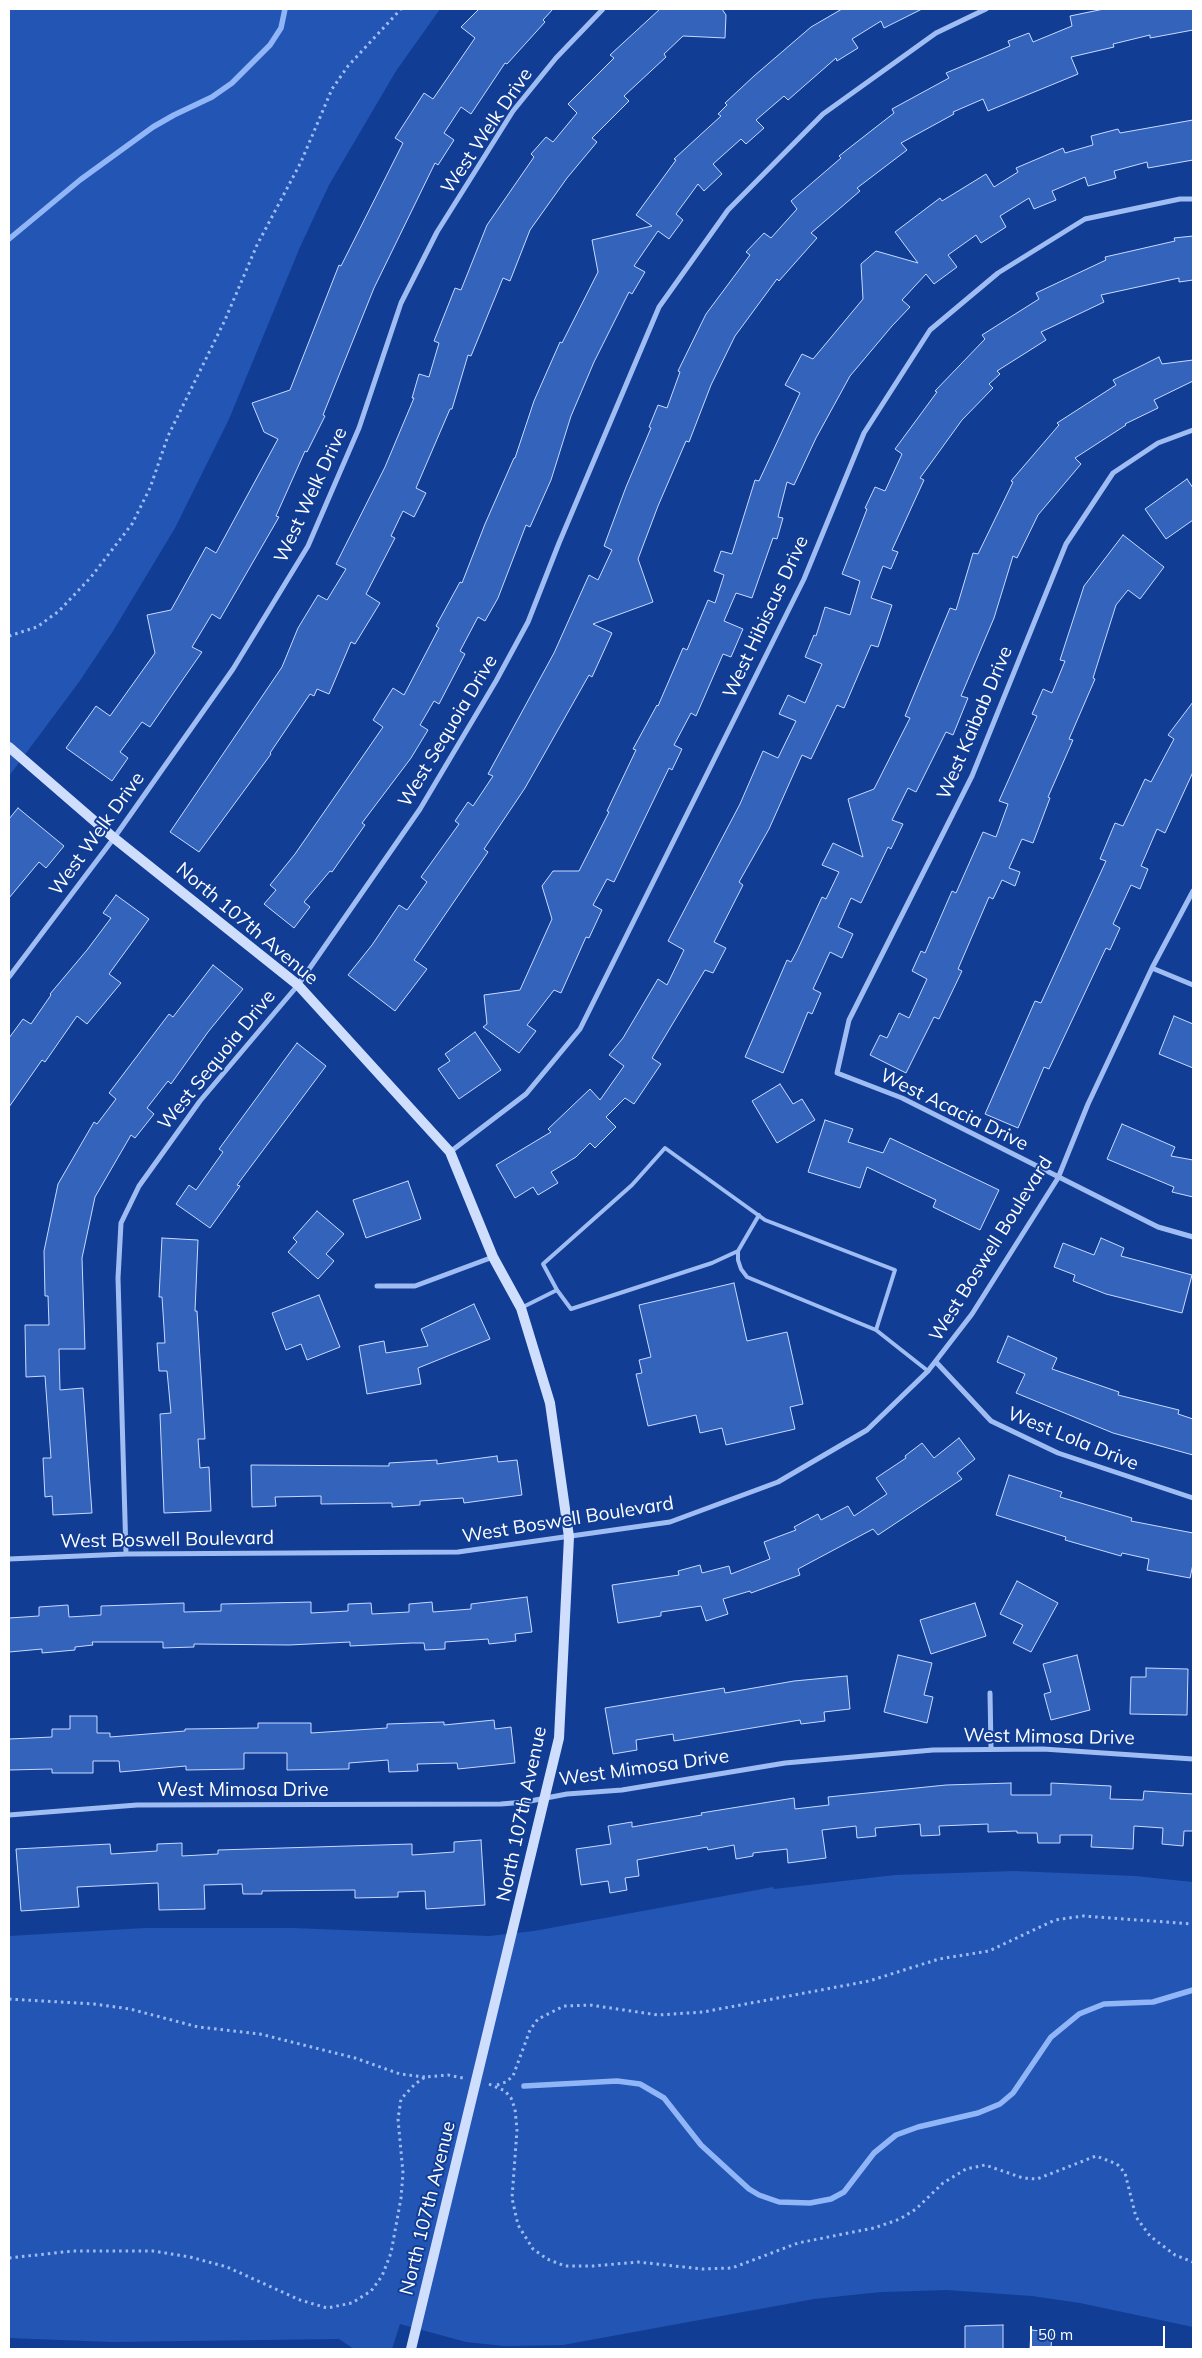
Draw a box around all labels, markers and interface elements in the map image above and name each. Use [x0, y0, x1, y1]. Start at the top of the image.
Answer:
street label: West Welk Drive [437, 64, 537, 198]
street label: West Welk Drive [270, 424, 352, 566]
street label: West Hibiscus Drive [718, 532, 814, 702]
street label: West Kaibab Drive [932, 643, 1018, 803]
street label: West Sequoia Drive [394, 651, 502, 811]
street label: West Welk Drive [45, 768, 149, 900]
street label: North 107th Avenue [171, 858, 323, 990]
street label: West Sequoia Drive [154, 985, 280, 1135]
street label: West Acacia Drive [876, 1064, 1032, 1156]
street label: West Boswell Boulevard [925, 1152, 1057, 1346]
street label: West Lola Drive [1004, 1402, 1142, 1476]
street label: West Boswell Boulevard [461, 1492, 675, 1548]
street label: West Boswell Boulevard [60, 1527, 274, 1553]
street label: North 107th Avenue [492, 1724, 552, 1904]
street label: West Mimosa Drive [963, 1724, 1135, 1750]
street label: West Mimosa Drive [558, 1745, 730, 1791]
street label: West Mimosa Drive [157, 1779, 329, 1801]
street label: North 107th Avenue [395, 2119, 461, 2297]
scale bar [1032, 2316, 1167, 2348]
text: 50 m [1038, 2325, 1073, 2344]

